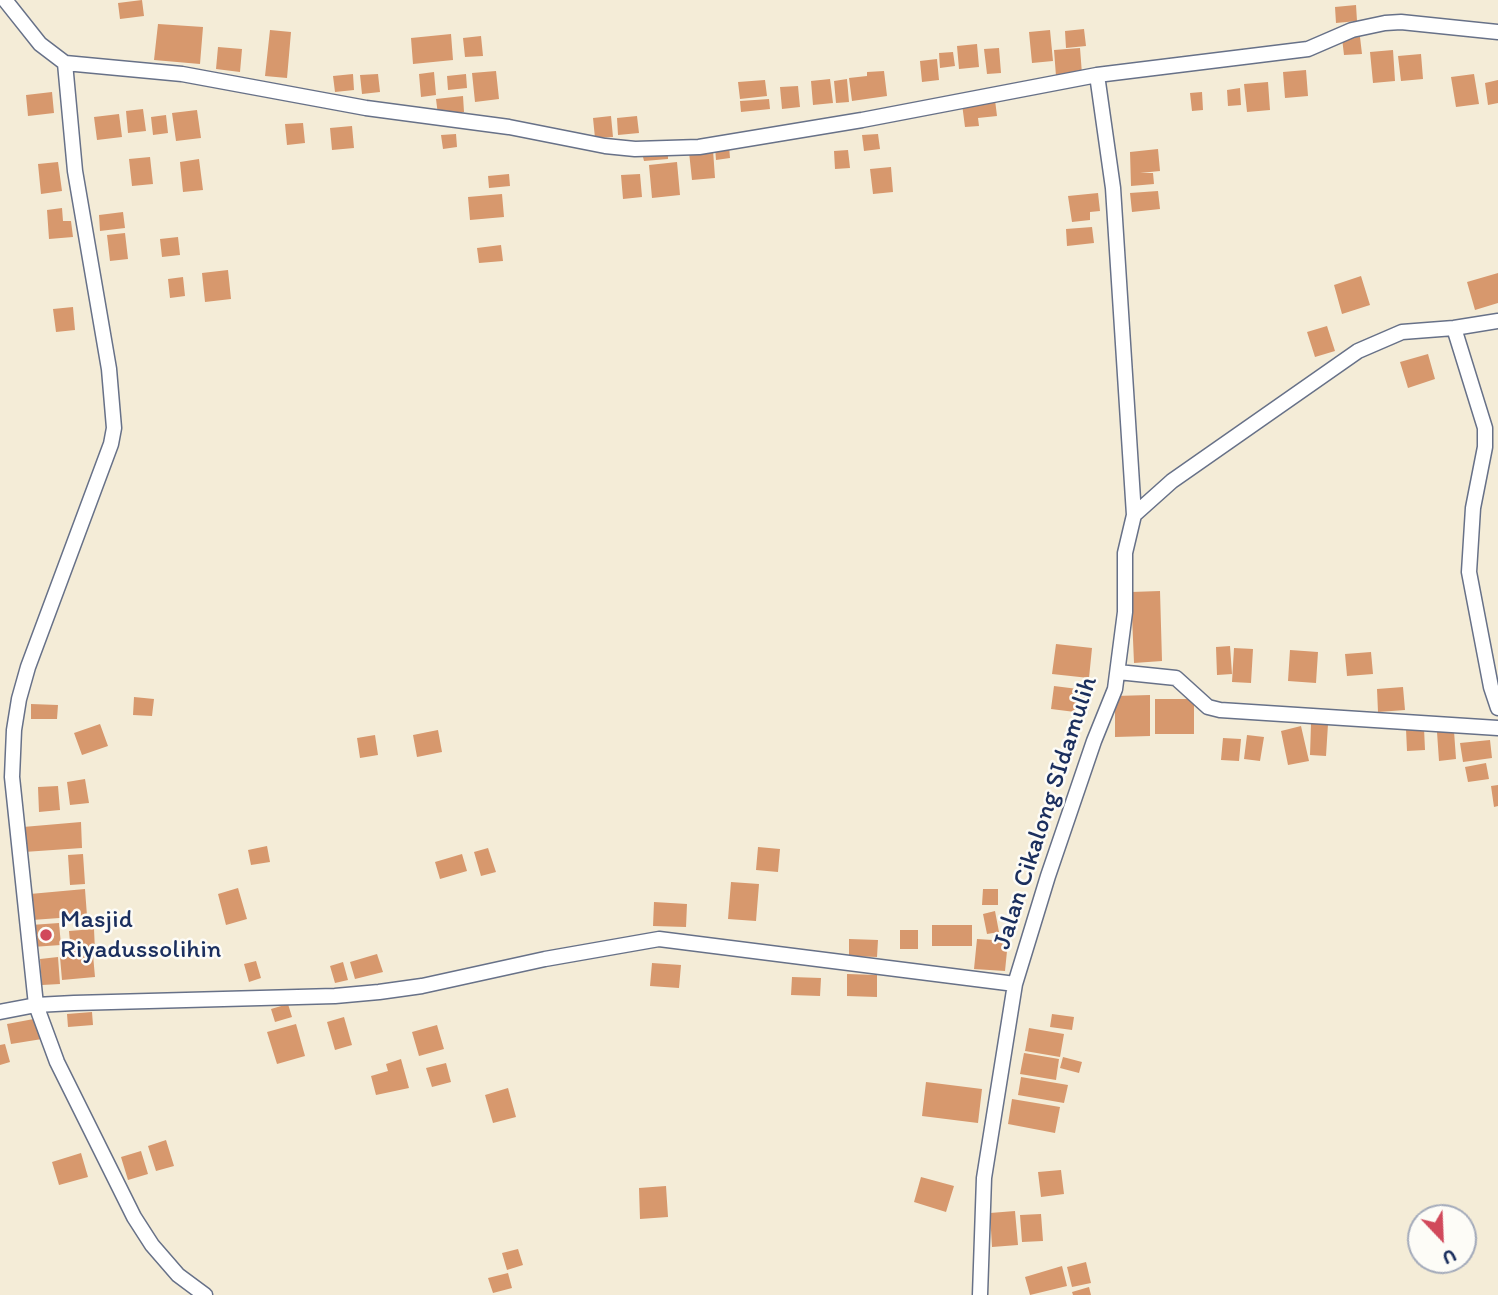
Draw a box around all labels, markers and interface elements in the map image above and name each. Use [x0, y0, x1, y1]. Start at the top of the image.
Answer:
street label: Jalan Cikalong SIdamulih [987, 673, 1105, 953]
place label: Masjid Riyadussolihin [60, 904, 221, 965]
marker: Masjid Riyadussolihin [38, 927, 54, 943]
north arrow [1407, 1204, 1477, 1274]
text: U [1439, 1244, 1460, 1270]

